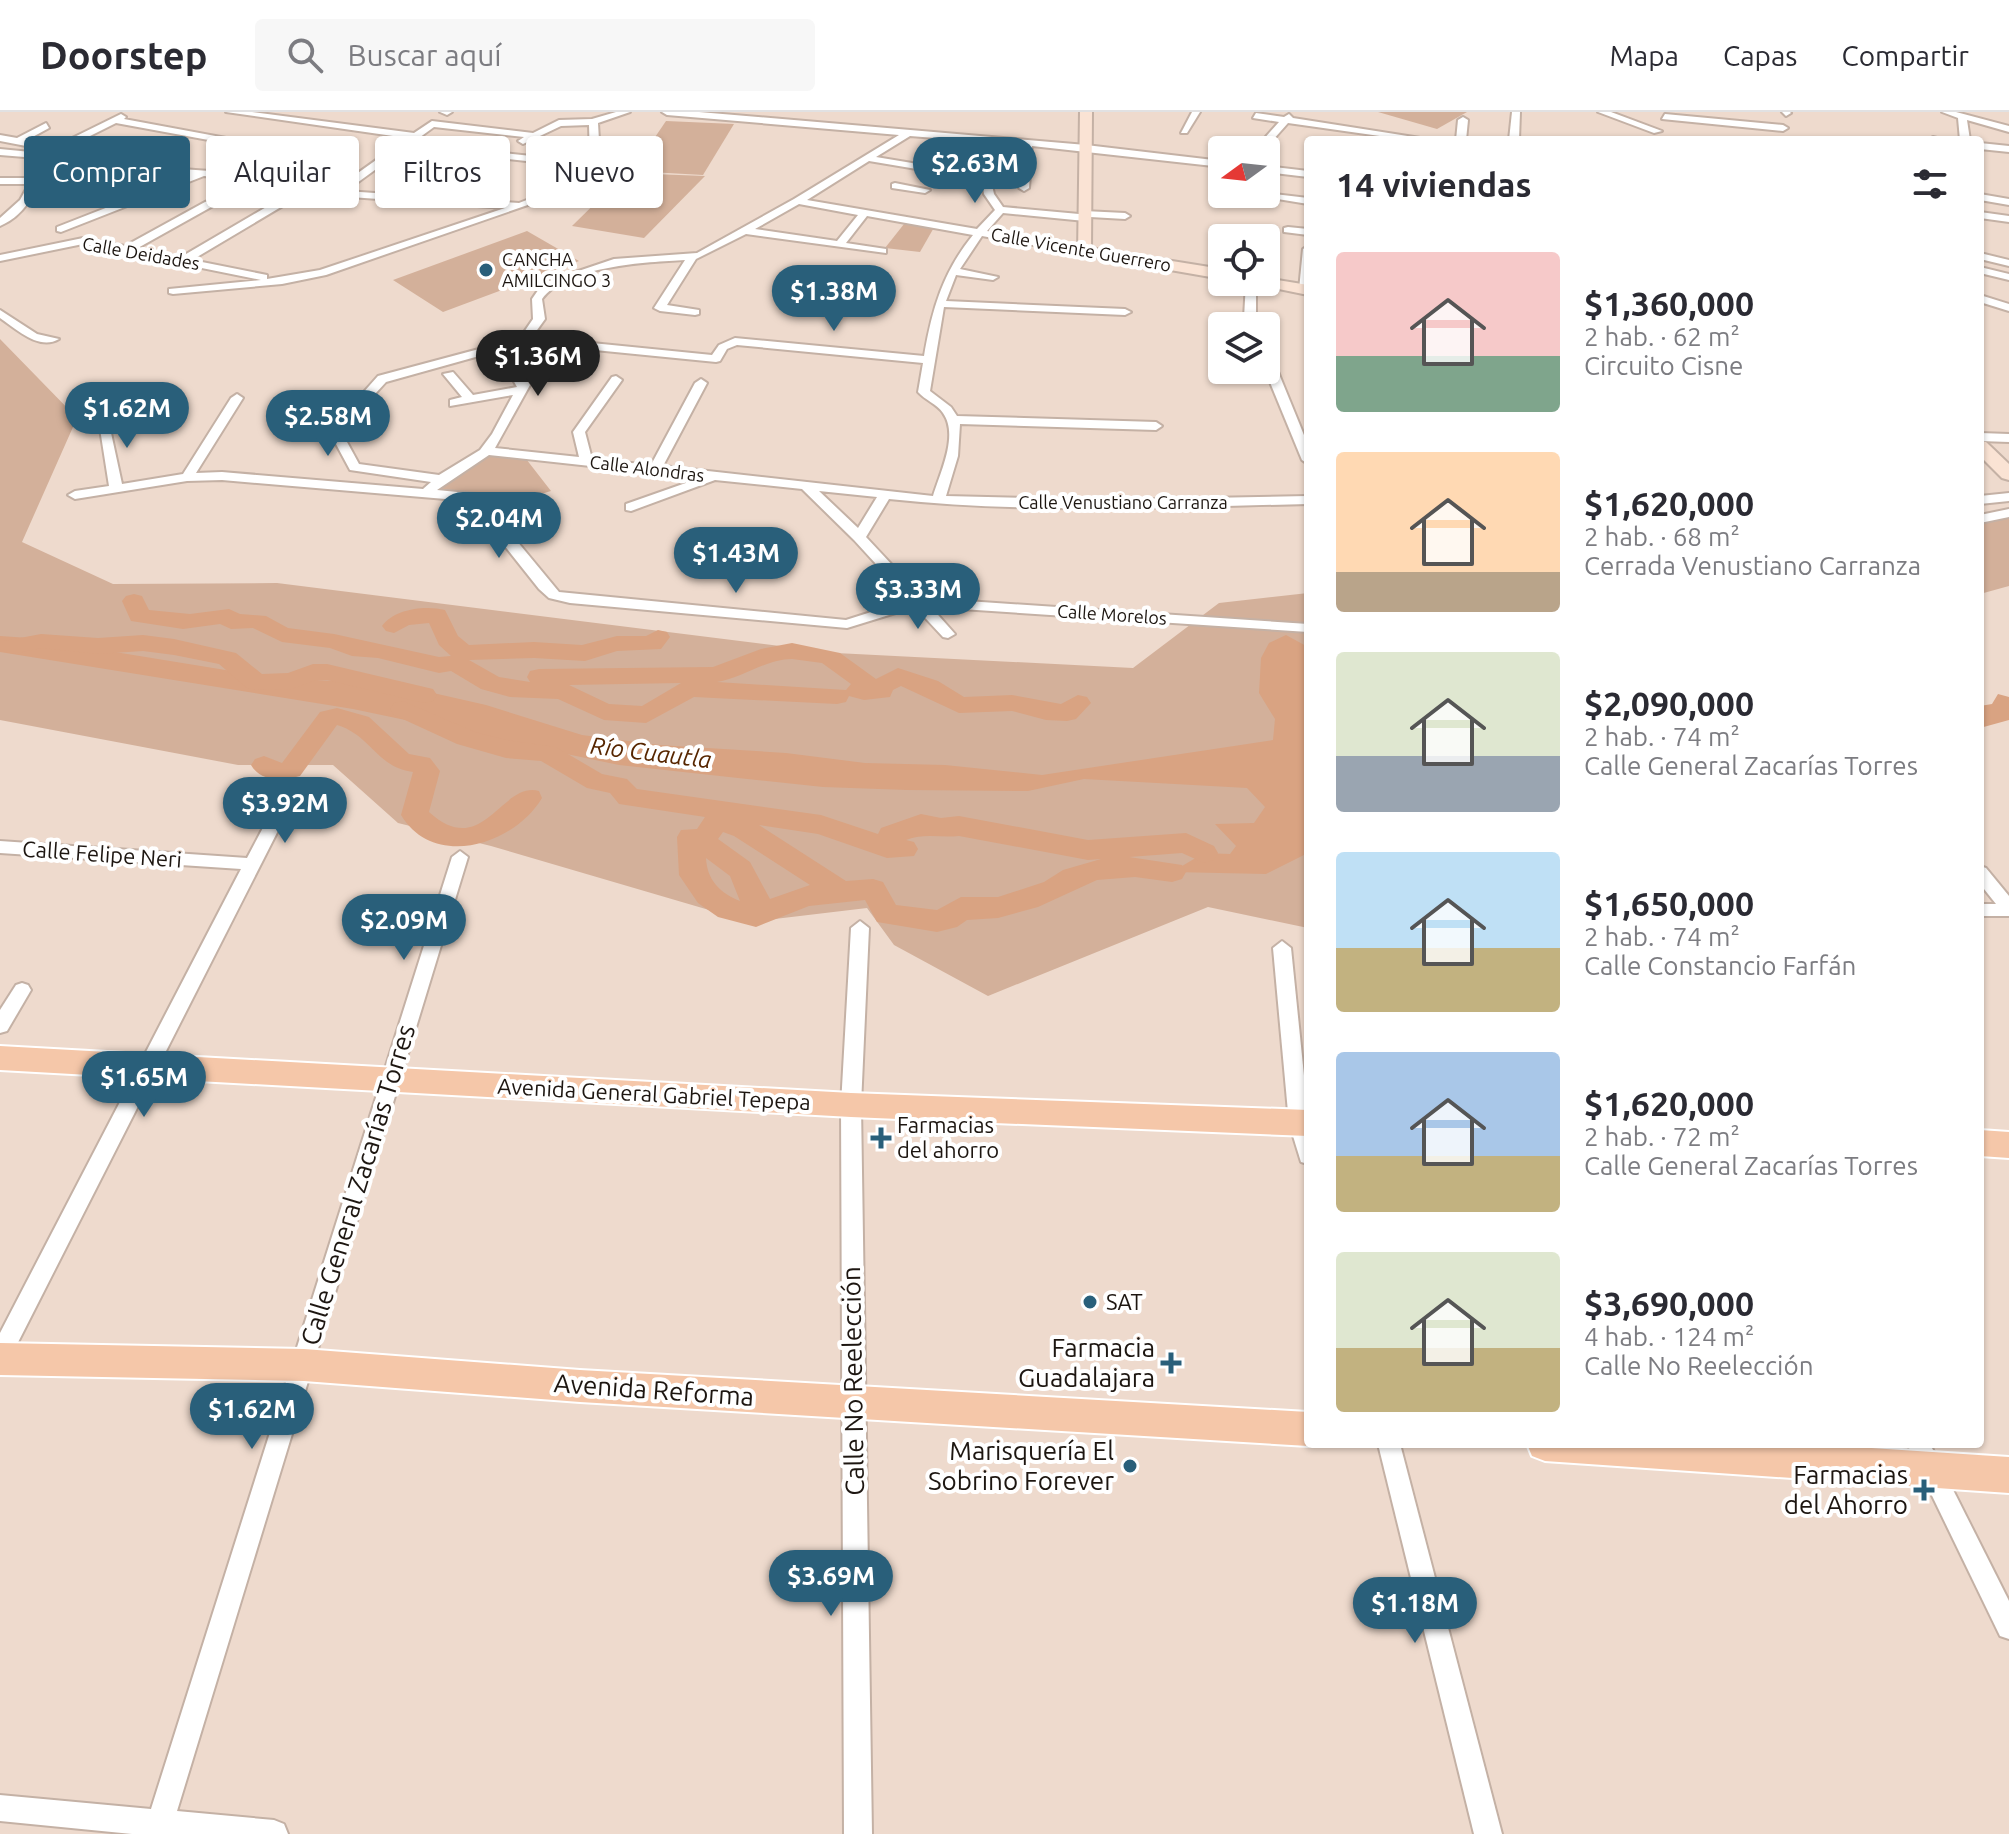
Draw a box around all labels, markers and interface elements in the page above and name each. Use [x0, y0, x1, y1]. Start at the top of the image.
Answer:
search box [255, 19, 815, 91]
icon: search [283, 33, 327, 77]
text: Doorstep [40, 34, 207, 76]
text: Buscar aquí [347, 38, 502, 72]
text: Mapa [1609, 40, 1679, 71]
text: Capas [1723, 40, 1798, 71]
text: Compartir [1842, 40, 1969, 71]
chip: Comprar [24, 136, 190, 208]
chip: Alquilar [206, 136, 359, 208]
chip: Filtros [375, 136, 510, 208]
chip: Nuevo [526, 136, 663, 208]
north arrow [1208, 136, 1280, 208]
map controls [1208, 136, 1280, 384]
pin: $2.63M [910, 137, 1040, 205]
text: $2.63M [931, 148, 1019, 177]
icon: filters [1908, 162, 1952, 206]
text: 14 viviendas [1336, 165, 1532, 203]
street label: Calle Vicente Guerrero [989, 223, 1173, 275]
button: locate [1208, 224, 1280, 296]
street label: Calle Deidades [81, 233, 202, 273]
place label: CANCHA AMILCINGO 3 [502, 249, 611, 290]
marker: CANCHA AMILCINGO 3 [477, 261, 495, 279]
pin: $1.38M [769, 265, 899, 333]
text: $1.38M [790, 276, 878, 305]
icon: home [1400, 284, 1496, 380]
text: $1,360,000 [1584, 284, 1754, 322]
button: layers [1208, 312, 1280, 384]
text: 2 hab. · 62 m² [1584, 322, 1740, 351]
pin: $1.36M [473, 330, 603, 398]
text: $1.36M [494, 341, 582, 370]
text: Circuito Cisne [1584, 351, 1743, 380]
pin: $1.62M [62, 382, 192, 450]
pin: $2.58M [263, 390, 393, 458]
text: $1.62M [83, 393, 171, 422]
text: $2.58M [284, 401, 372, 430]
street label: Calle Alondras [589, 451, 706, 485]
icon: home [1400, 484, 1496, 580]
text: $1,620,000 [1584, 484, 1754, 522]
pin: $2.04M [434, 492, 564, 560]
street label: Calle Venustiano Carranza [1018, 492, 1228, 512]
text: $2.04M [455, 503, 543, 532]
text: 2 hab. · 68 m² [1584, 522, 1740, 551]
pin: $1.43M [671, 527, 801, 595]
text: $1.43M [692, 538, 780, 567]
text: Cerrada Venustiano Carranza [1584, 551, 1921, 580]
pin: $3.33M [853, 563, 983, 631]
text: $3.33M [874, 574, 962, 603]
street label: Calle Morelos [1057, 600, 1168, 628]
icon: home [1400, 684, 1496, 780]
text: $2,090,000 [1584, 684, 1754, 722]
text: 2 hab. · 74 m² [1584, 722, 1740, 751]
water label: Río Cuautla [589, 732, 713, 773]
text: Calle General Zacarías Torres [1584, 751, 1918, 780]
pin: $3.92M [220, 777, 350, 845]
text: $3.92M [241, 788, 329, 817]
street label: Calle Felipe Neri [21, 835, 183, 872]
icon: home [1400, 884, 1496, 980]
text: $1,650,000 [1584, 884, 1754, 922]
pin: $2.09M [339, 894, 469, 962]
text: $2.09M [360, 905, 448, 934]
text: 2 hab. · 74 m² [1584, 922, 1740, 951]
text: Calle Constancio Farfán [1584, 951, 1856, 980]
street label: Calle General Zacarías Torres [295, 1021, 420, 1349]
pin: $1.65M [79, 1051, 209, 1119]
text: $1.65M [100, 1062, 188, 1091]
street label: Avenida General Gabriel Tepepa [497, 1073, 811, 1114]
icon: home [1400, 1084, 1496, 1180]
text: $1,620,000 [1584, 1084, 1754, 1122]
place label: Farmacias del ahorro [897, 1112, 999, 1162]
text: 2 hab. · 72 m² [1584, 1122, 1740, 1151]
marker: Farmacias del ahorro [872, 1129, 890, 1147]
text: Calle General Zacarías Torres [1584, 1151, 1918, 1180]
street label: Calle No Reelección [836, 1266, 869, 1496]
icon: home [1400, 1284, 1496, 1380]
text: $3,690,000 [1584, 1284, 1754, 1322]
place label: SAT [1106, 1289, 1143, 1314]
marker: SAT [1081, 1293, 1099, 1311]
text: 4 hab. · 124 m² [1584, 1322, 1754, 1351]
place label: Farmacia Guadalajara [1018, 1333, 1155, 1392]
text: Calle No Reelección [1584, 1351, 1813, 1380]
marker: Farmacia Guadalajara [1162, 1354, 1180, 1372]
street label: Avenida Reforma [553, 1368, 755, 1411]
pin: $1.62M [187, 1383, 317, 1451]
text: $1.62M [208, 1394, 296, 1423]
place label: Marisquería El Sobrino Forever [928, 1436, 1114, 1495]
marker: Marisquería El Sobrino Forever [1121, 1457, 1139, 1475]
place label: Farmacias del Ahorro [1784, 1460, 1908, 1519]
marker: Farmacias del Ahorro [1915, 1481, 1933, 1499]
pin: $3.69M [766, 1550, 896, 1618]
text: $3.69M [787, 1561, 875, 1590]
pin: $1.18M [1350, 1577, 1480, 1645]
text: $1.18M [1371, 1588, 1459, 1617]

